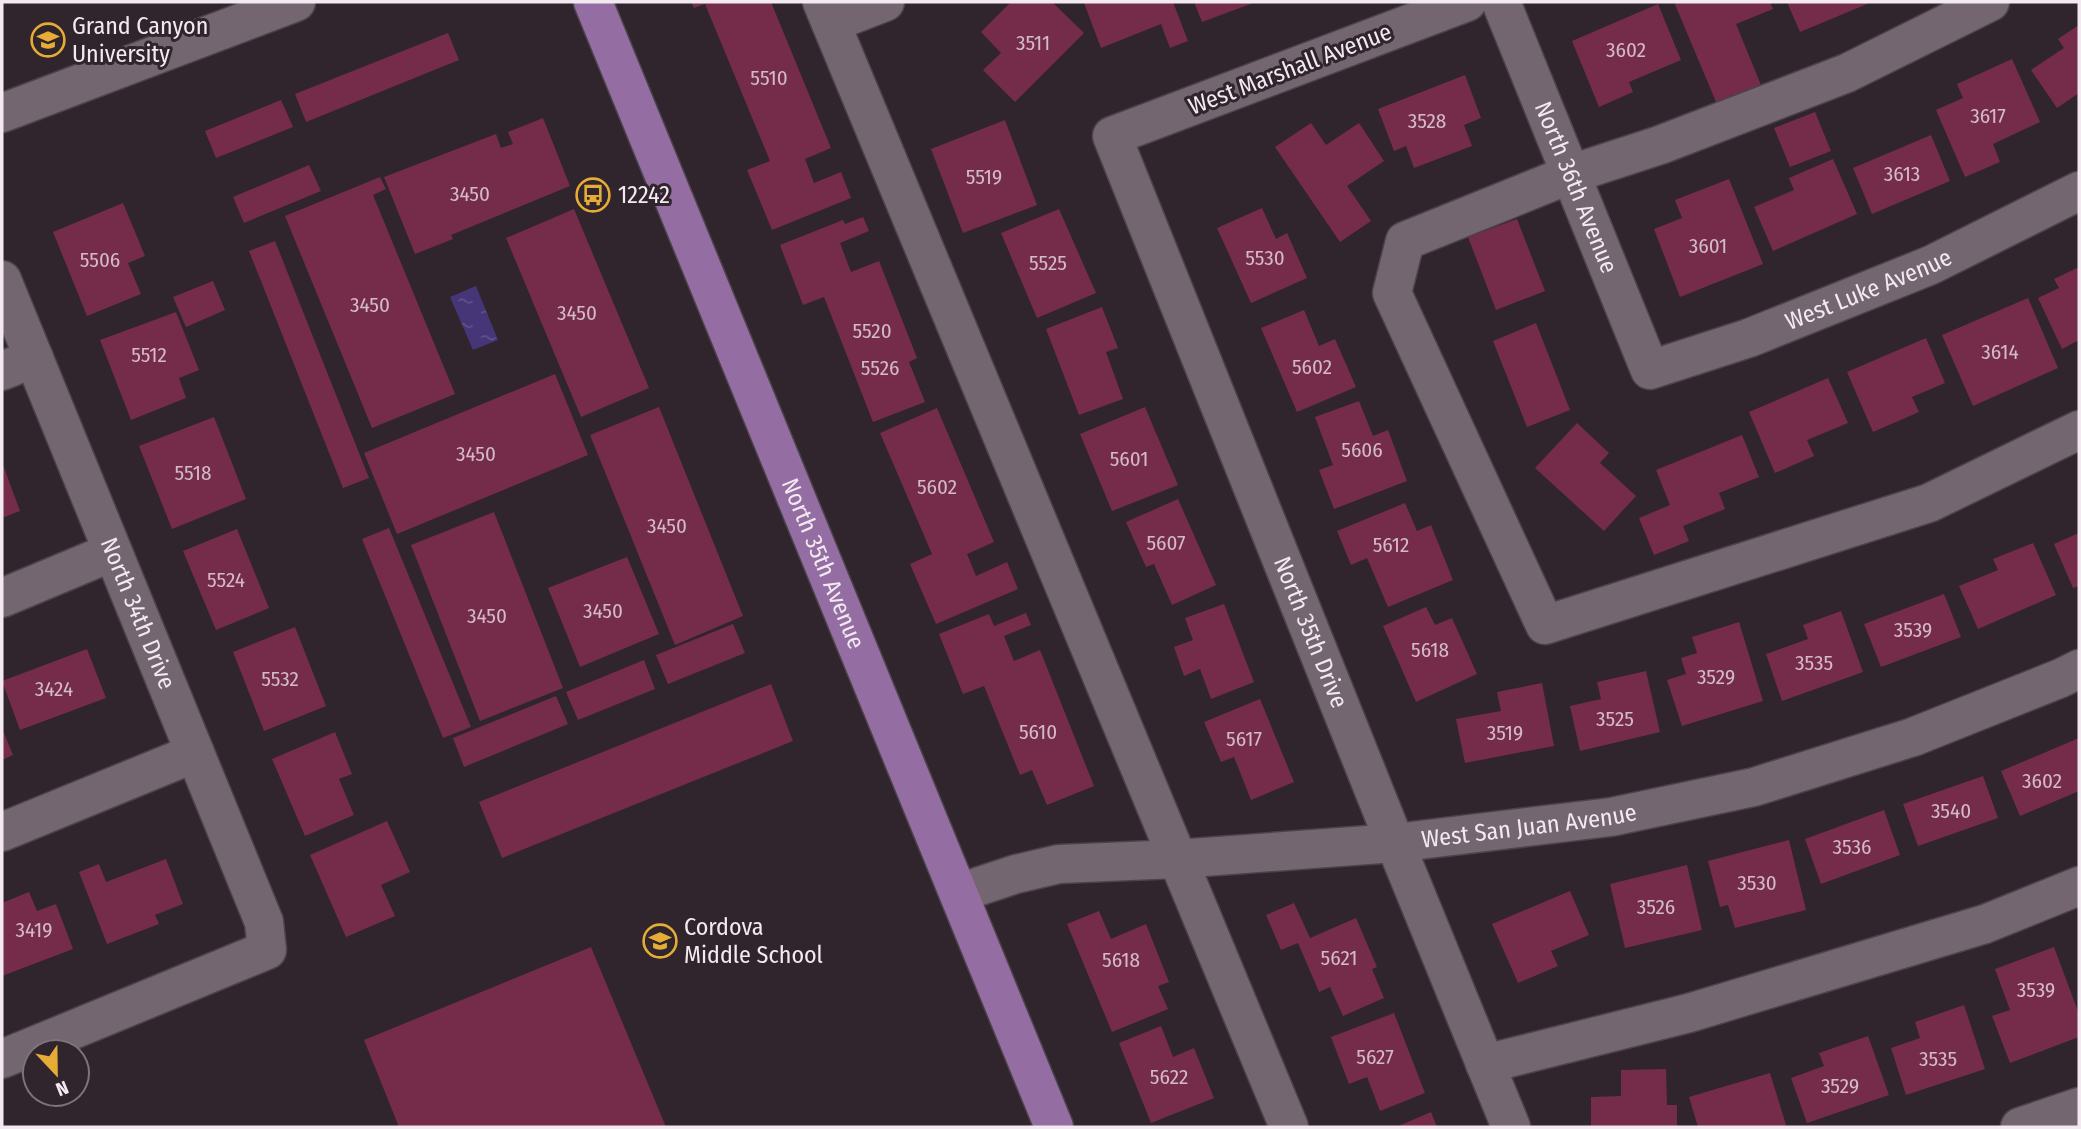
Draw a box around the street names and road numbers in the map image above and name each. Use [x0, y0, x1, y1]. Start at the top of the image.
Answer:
street label: West Marshall Avenue [1185, 17, 1395, 121]
street label: North 36th Avenue [1529, 97, 1623, 277]
street label: West Luke Avenue [1781, 243, 1956, 336]
street label: North 35th Avenue [776, 474, 871, 653]
street label: North 34th Drive [95, 533, 181, 693]
street label: North 35th Drive [1268, 553, 1353, 712]
street label: West San Juan Avenue [1420, 798, 1639, 854]

